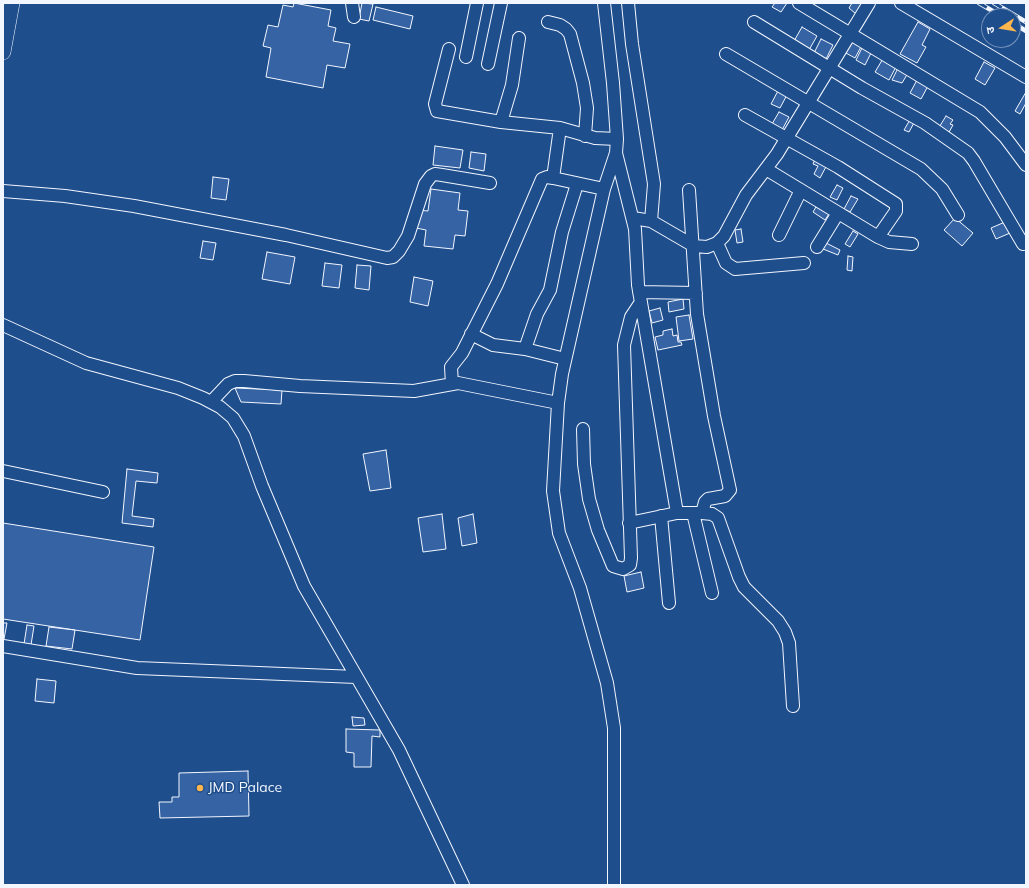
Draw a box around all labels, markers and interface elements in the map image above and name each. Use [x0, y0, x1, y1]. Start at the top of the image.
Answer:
north arrow [981, 8, 1021, 48]
text: उ [983, 26, 998, 35]
place label: JMD Palace [208, 780, 282, 796]
marker: JMD Palace [195, 783, 205, 793]

